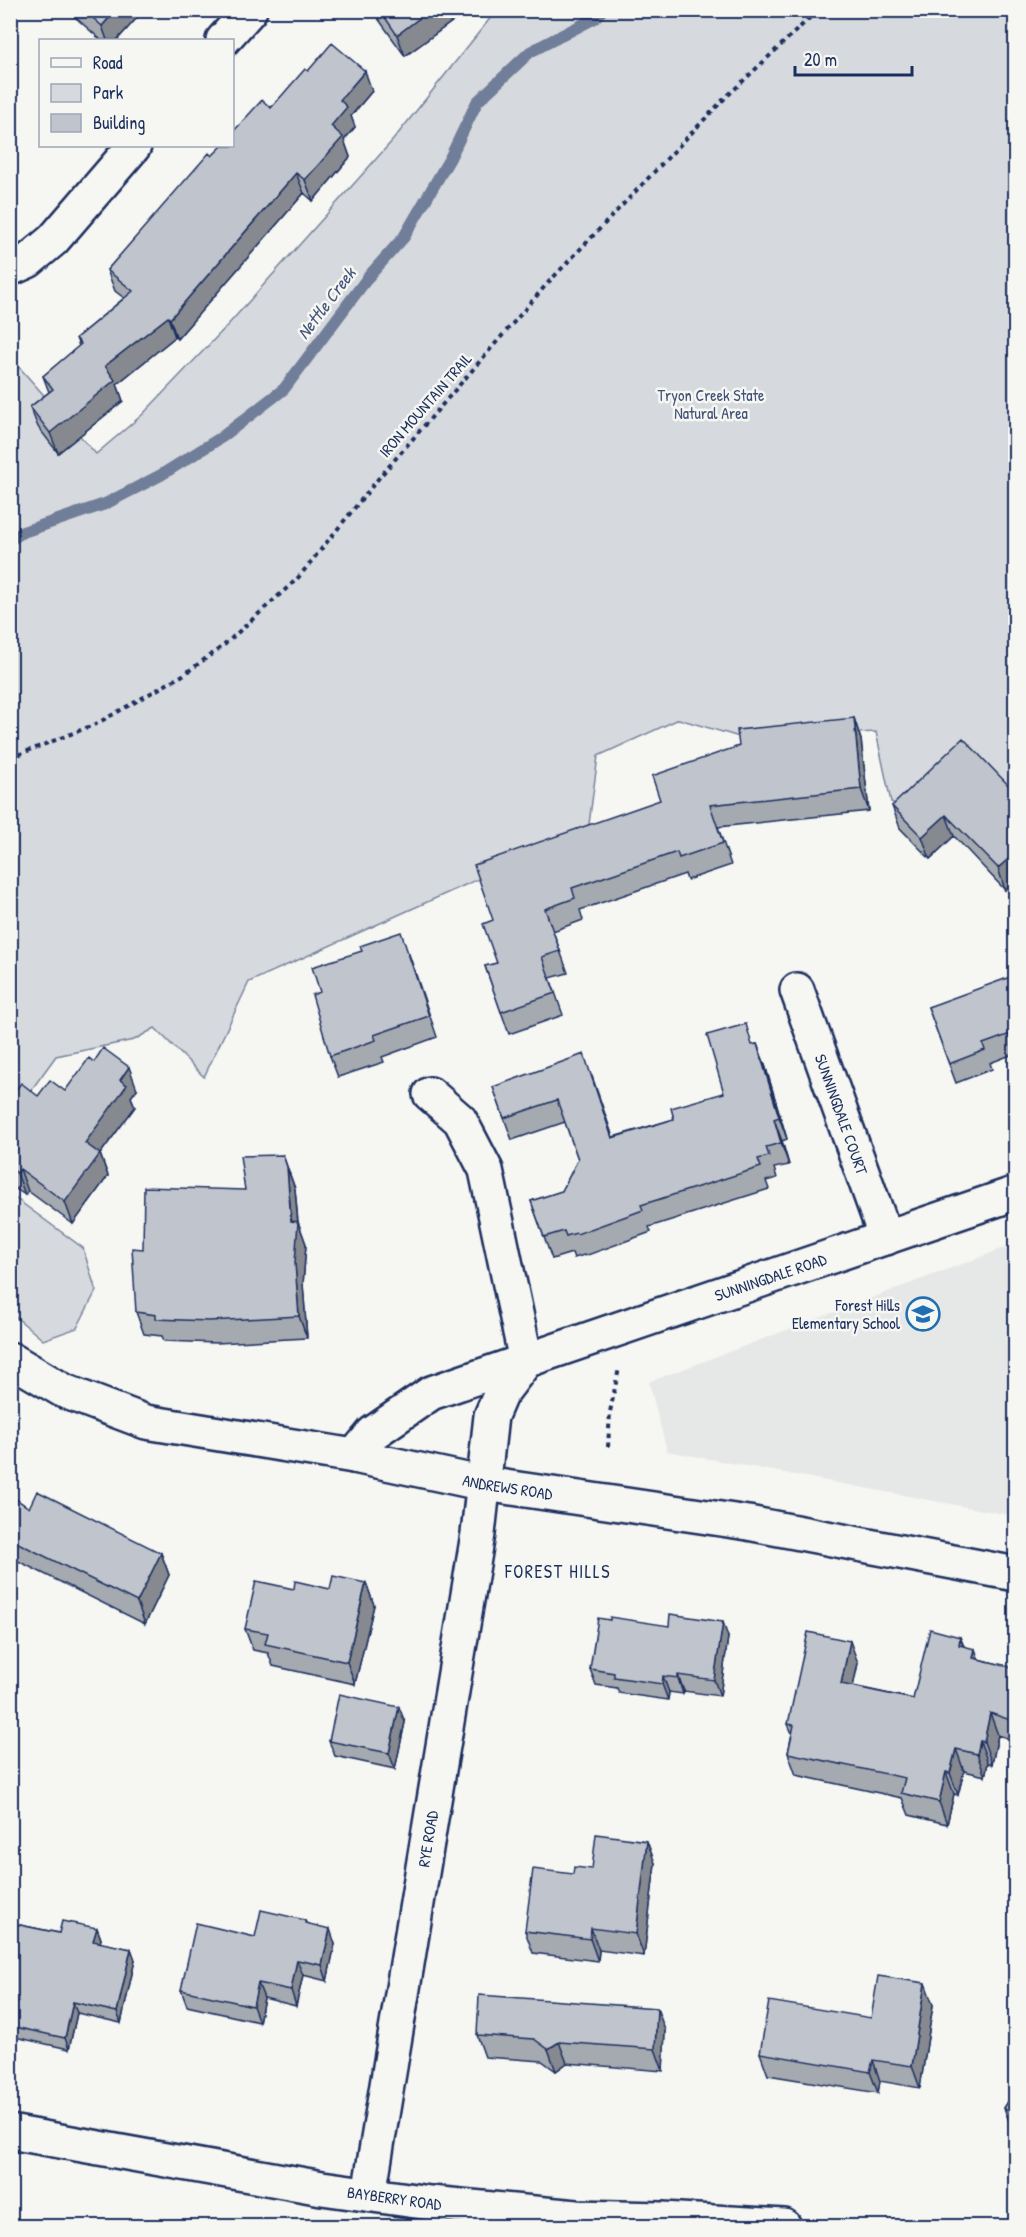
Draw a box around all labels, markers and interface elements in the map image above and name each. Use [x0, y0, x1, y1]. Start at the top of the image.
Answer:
legend [39, 39, 234, 147]
scale bar [795, 39, 912, 77]
text: 20 m [804, 47, 837, 72]
text: Road [93, 50, 123, 75]
text: Park [93, 80, 124, 105]
text: Building [93, 110, 145, 135]
water label: Nettle Creek [291, 261, 362, 344]
street label: IRON MOUNTAIN TRAIL [374, 348, 476, 462]
park label: Tryon Creek State Natural Area [658, 384, 765, 424]
street label: SUNNINGDALE COURT [810, 1051, 873, 1178]
street label: SUNNINGDALE ROAD [712, 1248, 830, 1306]
place label: Forest Hills Elementary School [792, 1294, 901, 1334]
school or university icon: Forest Hills Elementary School [905, 1296, 941, 1332]
street label: ANDREWS ROAD [461, 1469, 554, 1505]
district label: FOREST HILLS [504, 1559, 611, 1584]
street label: RYE ROAD [412, 1809, 443, 1869]
street label: BAYBERRY ROAD [346, 2181, 443, 2215]

